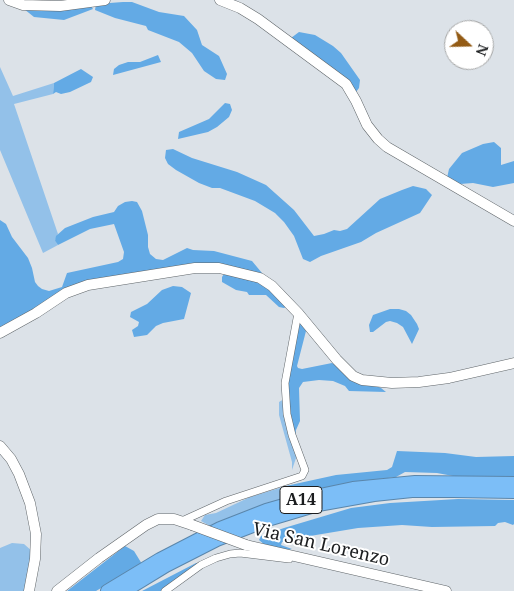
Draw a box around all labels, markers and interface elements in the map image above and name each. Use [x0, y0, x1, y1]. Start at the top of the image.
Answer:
north arrow [444, 20, 494, 70]
text: N [472, 42, 493, 59]
road number: A14 [280, 486, 322, 514]
street label: Via San Lorenzo [250, 519, 392, 571]

